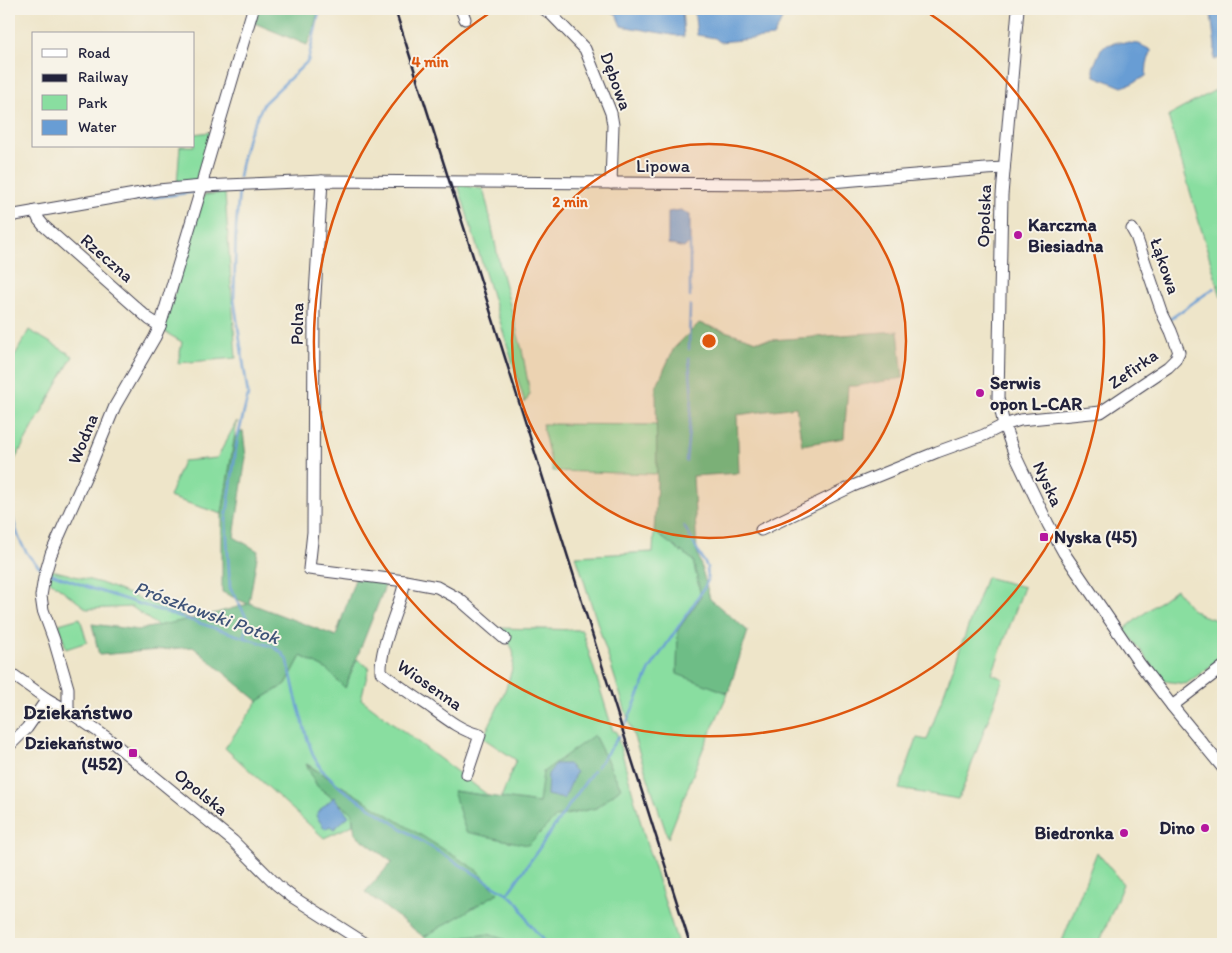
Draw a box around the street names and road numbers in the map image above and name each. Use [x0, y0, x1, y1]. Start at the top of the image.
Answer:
street label: Dębowa [595, 49, 637, 113]
street label: Lipowa [636, 155, 691, 177]
street label: Opolska [972, 184, 996, 248]
street label: Rzeczna [76, 229, 138, 287]
street label: Łąkowa [1145, 235, 1185, 297]
street label: Polna [286, 302, 308, 345]
street label: Zefirka [1104, 344, 1162, 394]
street label: Wodna [63, 410, 103, 467]
street label: Nyska [1028, 458, 1068, 511]
street label: Wiosenna [393, 654, 468, 716]
street label: Opolska [170, 764, 233, 821]

